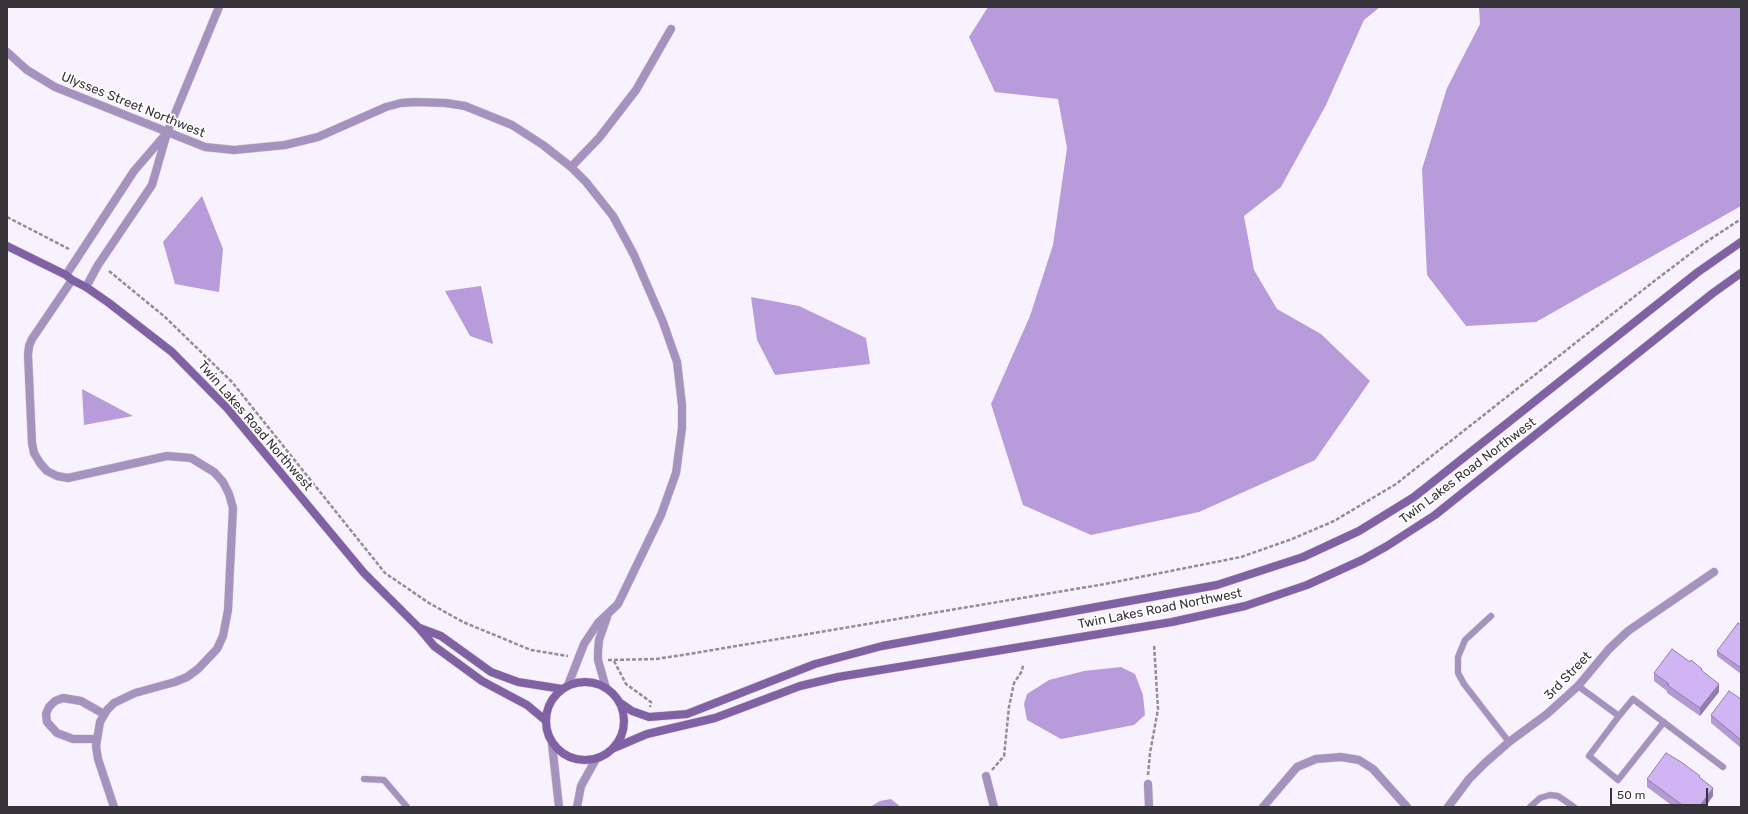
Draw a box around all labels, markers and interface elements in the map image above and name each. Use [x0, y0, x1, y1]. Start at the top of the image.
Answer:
street label: Ulysses Street Northwest [59, 69, 207, 141]
street label: Twin Lakes Road Northwest [194, 358, 316, 494]
street label: Twin Lakes Road Northwest [1397, 415, 1539, 527]
street label: Twin Lakes Road Northwest [1077, 585, 1243, 633]
street label: 3rd Street [1541, 649, 1595, 703]
scale bar [1612, 780, 1710, 806]
text: 50 m [1617, 788, 1645, 802]

